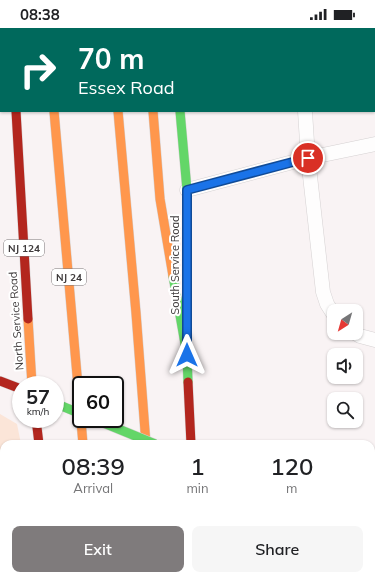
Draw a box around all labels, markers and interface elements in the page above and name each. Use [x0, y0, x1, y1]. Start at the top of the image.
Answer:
text: 08:38 [20, 5, 60, 24]
text: 70 m [78, 41, 144, 76]
icon: right [12, 44, 64, 96]
text: Essex Road [78, 76, 174, 99]
pin [291, 141, 325, 175]
icon: arrive [297, 147, 319, 169]
street label: South Service Road [168, 215, 182, 315]
road number: NJ 124 [4, 240, 44, 256]
road number: NJ 24 [52, 269, 86, 285]
street label: North Service Road [6, 271, 26, 371]
north arrow [327, 304, 363, 340]
map controls [327, 304, 363, 428]
position arrow [166, 334, 208, 376]
button: sound [327, 348, 363, 384]
speed limit sign: 60 [72, 376, 124, 428]
text: 57 [26, 384, 50, 409]
button: search [327, 392, 363, 428]
text: km/h [27, 405, 49, 418]
text: 08:39 [62, 451, 125, 481]
text: 1 [190, 451, 205, 481]
text: 120 [270, 451, 313, 481]
text: Arrival [73, 480, 113, 496]
text: min [186, 480, 209, 496]
text: m [286, 480, 297, 496]
button: Exit [12, 526, 184, 572]
button: Share [192, 526, 363, 572]

